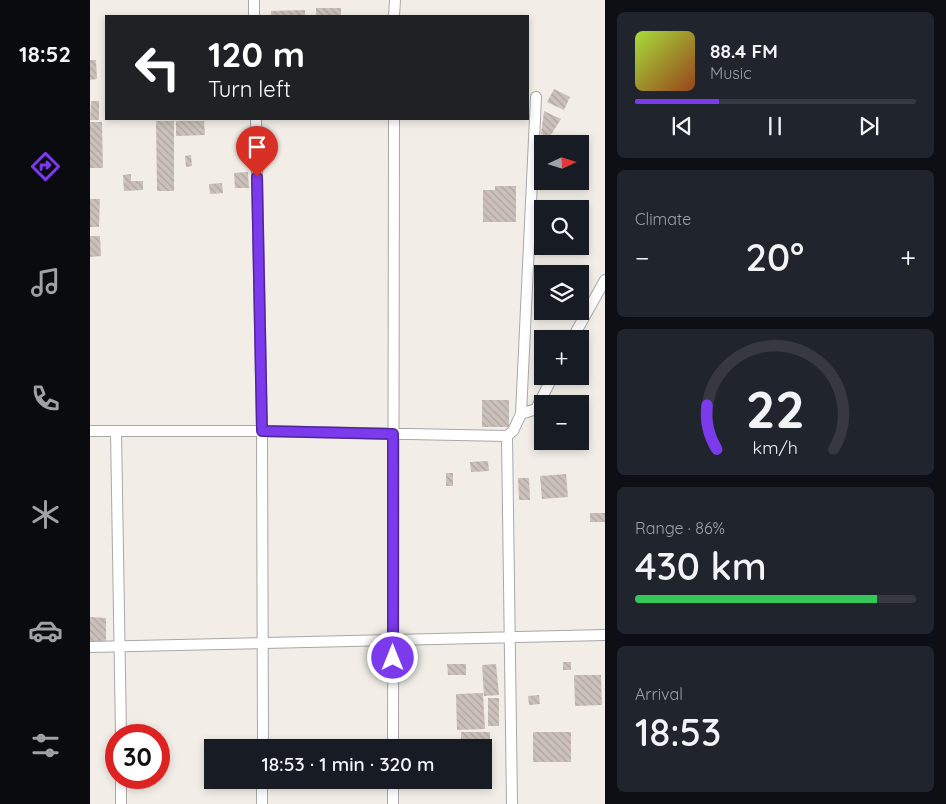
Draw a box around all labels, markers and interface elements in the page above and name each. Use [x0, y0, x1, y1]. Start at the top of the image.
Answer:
text: 120 m [208, 32, 305, 76]
icon: left [125, 35, 190, 100]
text: 88.4 FM [710, 39, 778, 63]
text: 18:52 [19, 40, 71, 68]
text: Music [710, 63, 752, 83]
text: Turn left [208, 75, 291, 103]
icon: previous [668, 112, 696, 140]
icon: pause [761, 112, 789, 140]
icon: next [855, 112, 883, 140]
pin [236, 126, 278, 177]
icon: arrive [243, 133, 271, 161]
north arrow [534, 135, 589, 190]
map controls [534, 135, 589, 450]
icon: directions [28, 149, 63, 184]
button: search [534, 200, 589, 255]
text: Climate [635, 209, 691, 229]
text: 20° [746, 233, 804, 281]
text: − [635, 240, 650, 275]
text: + [900, 240, 916, 275]
icon: music [28, 265, 63, 300]
button: layers [534, 265, 589, 320]
button: + [534, 330, 589, 385]
text: 22 [746, 376, 805, 441]
icon: phone [28, 381, 63, 416]
button: − [534, 395, 589, 450]
text: km/h [753, 436, 798, 458]
icon: climate [28, 497, 63, 532]
text: Range · 86% [635, 518, 725, 538]
text: 430 km [635, 542, 767, 590]
icon: car [28, 613, 63, 648]
position arrow [366, 631, 418, 683]
text: Arrival [635, 684, 683, 704]
text: 18:53 [635, 708, 721, 756]
speed limit sign: 30 [105, 724, 170, 789]
icon: filters [28, 728, 63, 763]
text: 18:53 · 1 min · 320 m [261, 752, 435, 776]

